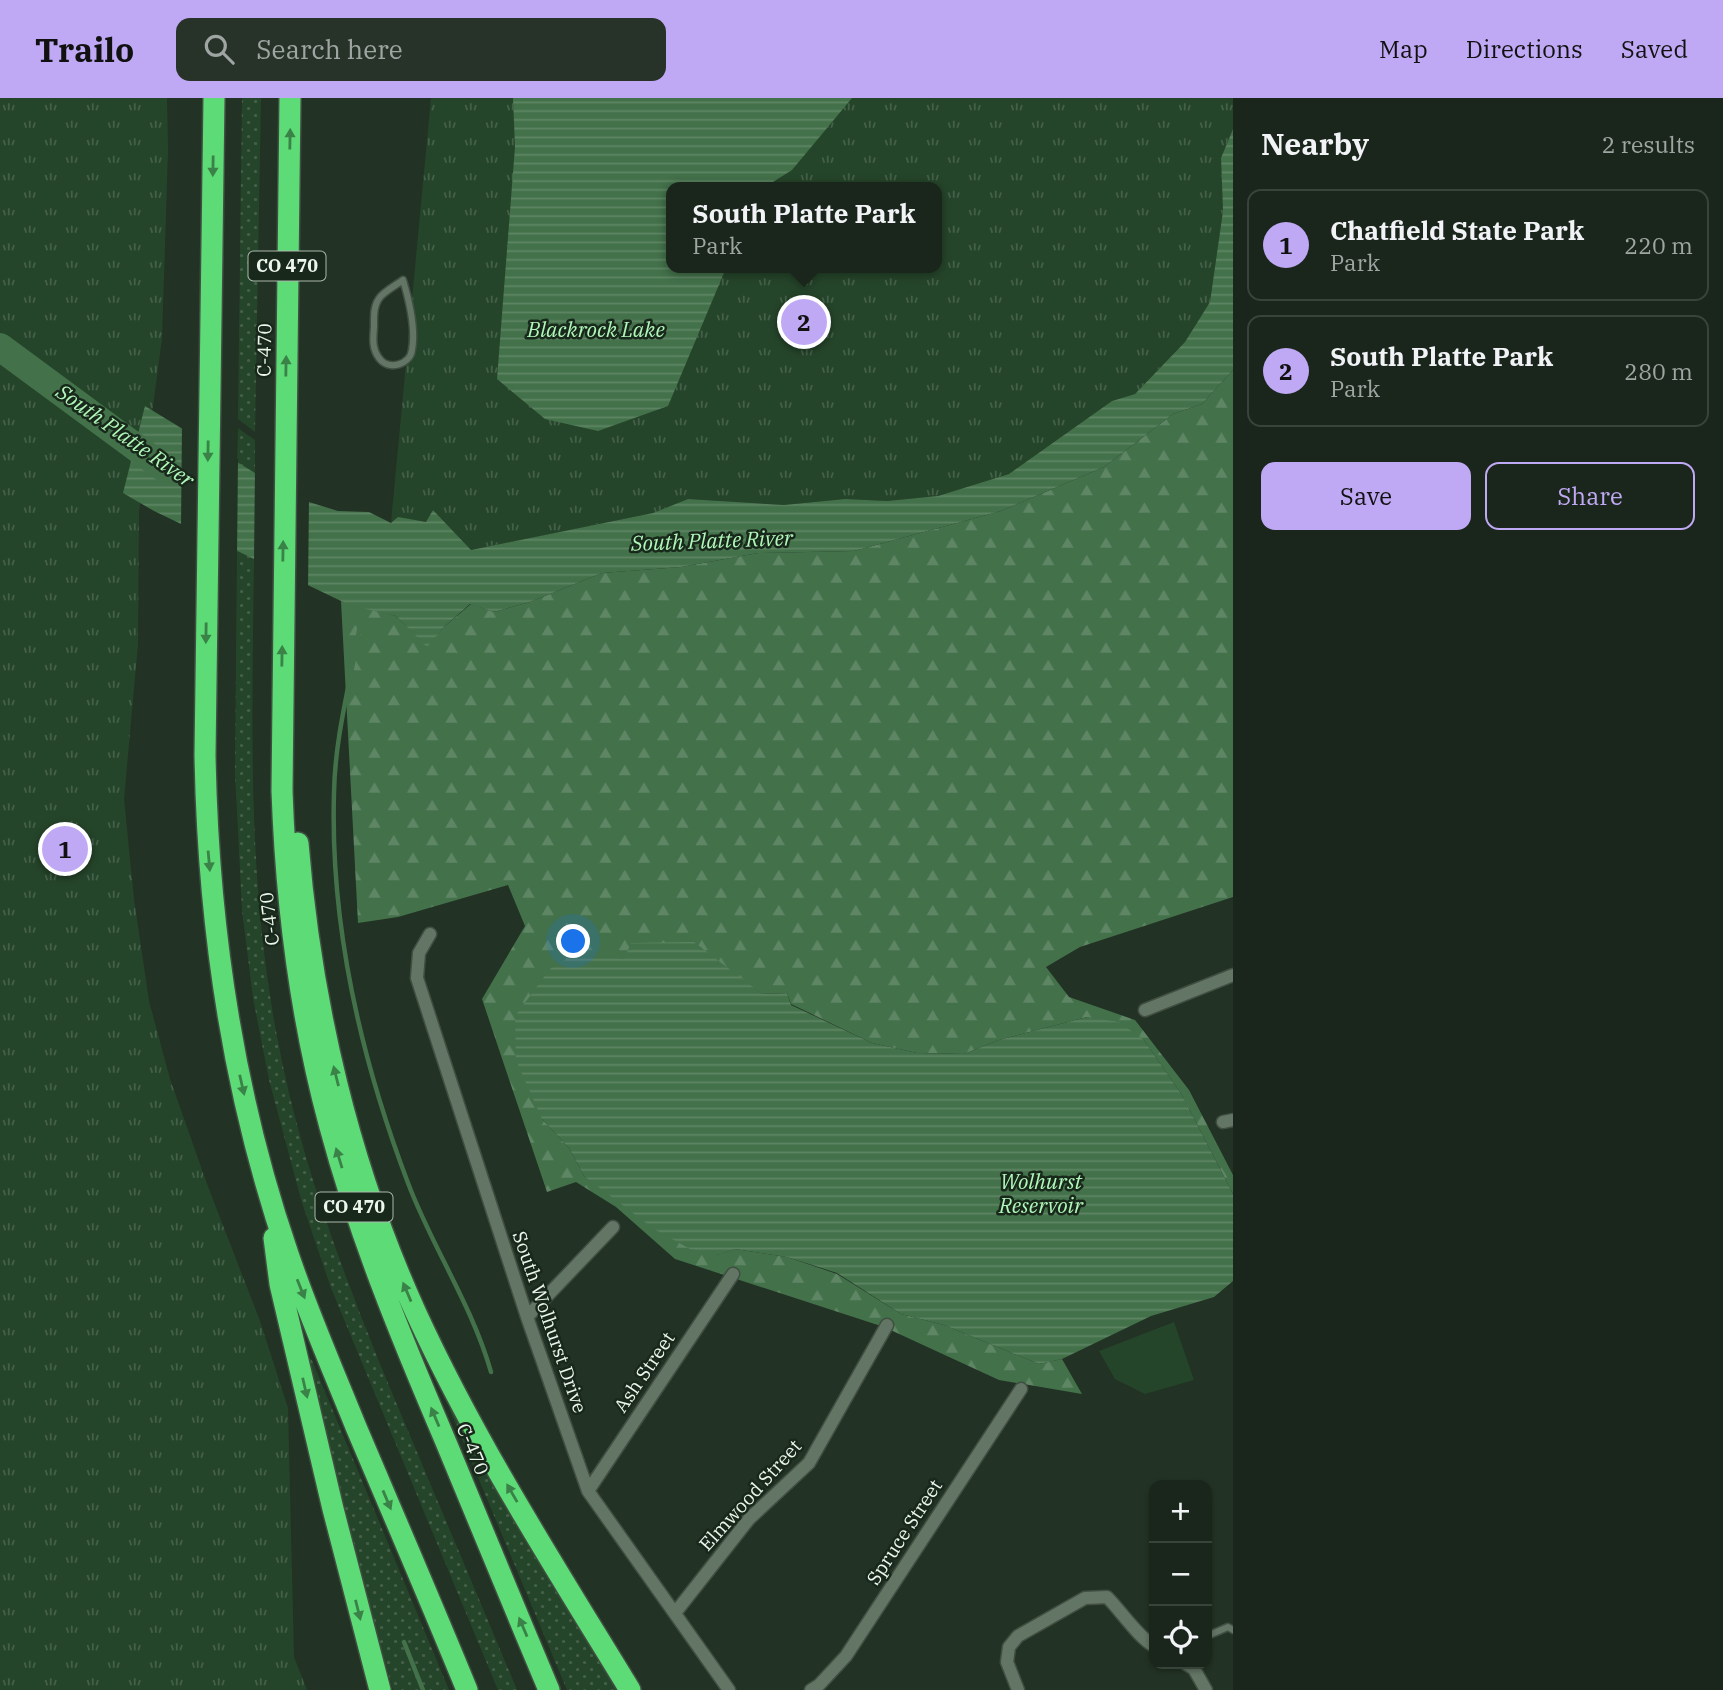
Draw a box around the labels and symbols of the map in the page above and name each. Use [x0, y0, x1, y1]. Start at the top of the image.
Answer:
one-way arrow [284, 128, 296, 150]
one-way arrow [208, 155, 219, 177]
road number: CO 470 [248, 252, 326, 280]
pin: 2 [781, 296, 827, 348]
water label: Blackrock Lake [526, 315, 665, 343]
street label: C-470 [252, 323, 276, 377]
one-way arrow [280, 355, 292, 377]
water label: South Platte River [50, 377, 201, 494]
one-way arrow [202, 440, 214, 462]
water label: South Platte River [629, 523, 794, 557]
one-way arrow [278, 540, 289, 562]
one-way arrow [200, 622, 212, 644]
one-way arrow [276, 645, 288, 667]
pin: 1 [42, 823, 88, 875]
one-way arrow [204, 850, 215, 872]
street label: C-470 [254, 891, 284, 947]
your location [556, 924, 590, 958]
one-way arrow [330, 1065, 341, 1087]
one-way arrow [237, 1074, 248, 1096]
one-way arrow [333, 1147, 343, 1168]
water label: Wolhurst Reservoir [998, 1167, 1084, 1219]
road number: CO 470 [316, 1192, 392, 1222]
street label: South Wolhurst Drive [508, 1228, 592, 1416]
one-way arrow [296, 1279, 307, 1300]
one-way arrow [401, 1281, 412, 1302]
street label: Ash Street [608, 1327, 680, 1417]
one-way arrow [300, 1377, 311, 1399]
one-way arrow [429, 1407, 440, 1428]
street label: C-470 [451, 1420, 495, 1478]
street label: Elmwood Street [694, 1434, 806, 1556]
street label: Spruce Street [861, 1475, 947, 1589]
one-way arrow [507, 1483, 519, 1503]
one-way arrow [382, 1489, 393, 1510]
one-way arrow [353, 1599, 364, 1621]
one-way arrow [517, 1617, 529, 1637]

